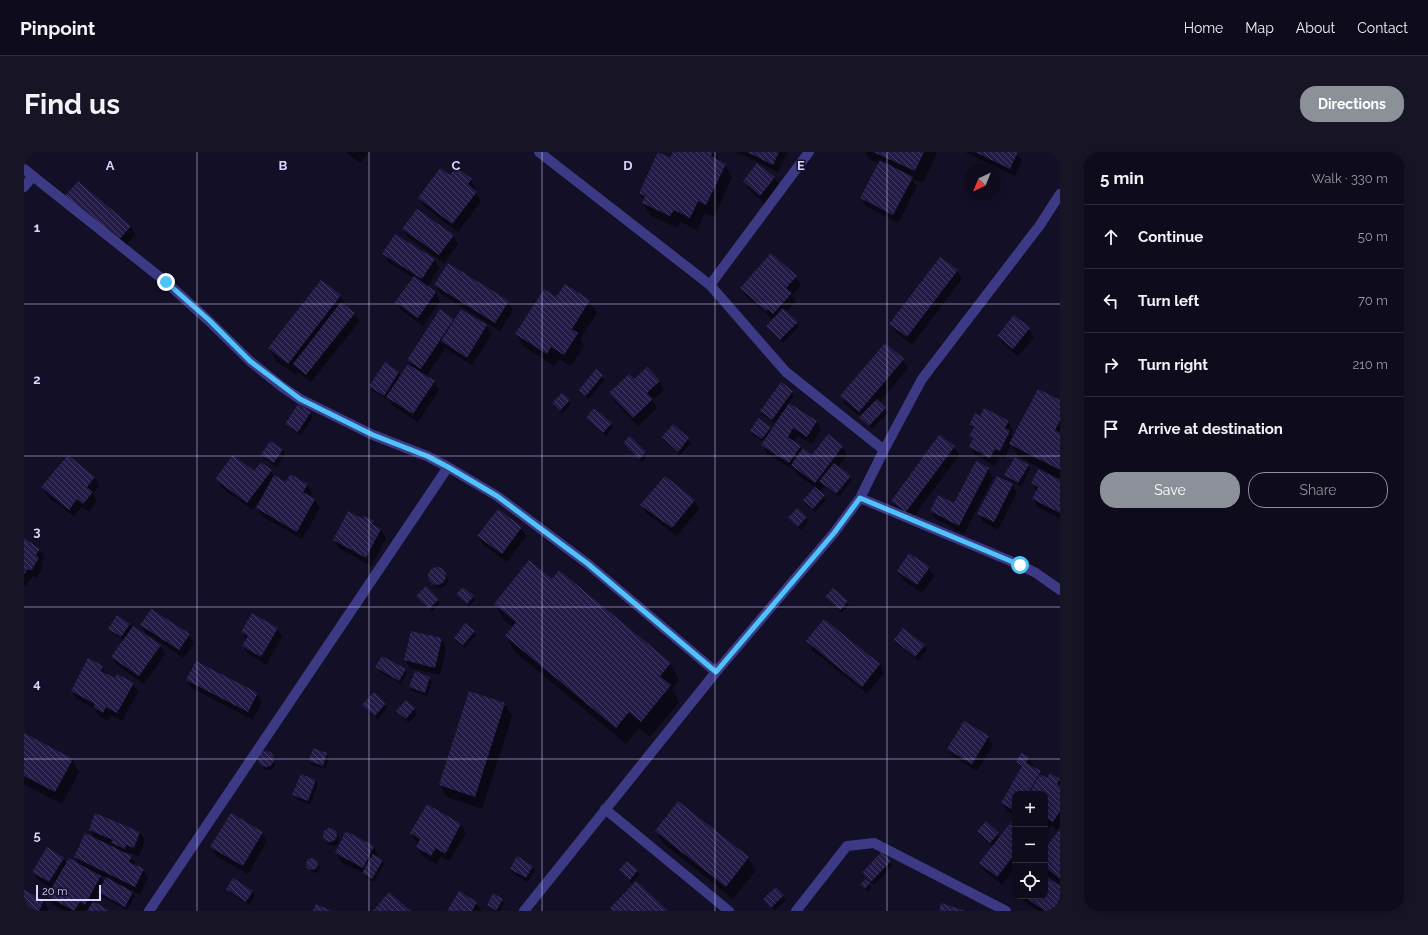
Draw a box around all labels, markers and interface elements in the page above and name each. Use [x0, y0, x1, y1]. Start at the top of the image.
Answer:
text: Pinpoint [20, 17, 95, 39]
text: Home [1184, 20, 1223, 36]
text: Map [1245, 20, 1274, 36]
text: About [1296, 20, 1335, 36]
text: Contact [1357, 20, 1408, 36]
button: Directions [1300, 86, 1404, 122]
text: Find us [24, 88, 120, 121]
text: A [106, 158, 115, 173]
text: B [279, 158, 288, 173]
text: C [452, 158, 461, 173]
text: D [623, 158, 633, 173]
text: E [797, 158, 805, 173]
north arrow [964, 164, 1000, 200]
text: 5 min [1100, 168, 1144, 188]
text: Walk · 330 m [1311, 171, 1388, 186]
text: 1 [34, 220, 41, 235]
icon: ahead [1100, 226, 1122, 248]
text: Continue [1138, 228, 1203, 246]
text: 50 m [1358, 229, 1388, 244]
route end [157, 273, 175, 291]
icon: left [1100, 290, 1122, 312]
text: Turn left [1138, 292, 1199, 310]
text: 70 m [1358, 293, 1388, 308]
icon: right [1100, 354, 1122, 376]
text: Turn right [1138, 356, 1208, 374]
text: 210 m [1352, 357, 1388, 372]
text: 2 [33, 372, 41, 387]
icon: arrive [1100, 418, 1122, 440]
text: Arrive at destination [1138, 420, 1283, 438]
button: Save [1100, 472, 1240, 508]
button: Share [1248, 472, 1388, 508]
text: 3 [33, 524, 41, 539]
route start [1011, 556, 1029, 574]
text: 4 [33, 676, 41, 691]
map controls [1012, 791, 1048, 899]
button: + [1012, 791, 1048, 827]
button: − [1012, 827, 1048, 863]
text: 5 [33, 828, 41, 843]
button: locate [1012, 863, 1048, 899]
scale bar [36, 883, 101, 902]
text: 20 m [42, 885, 67, 898]

